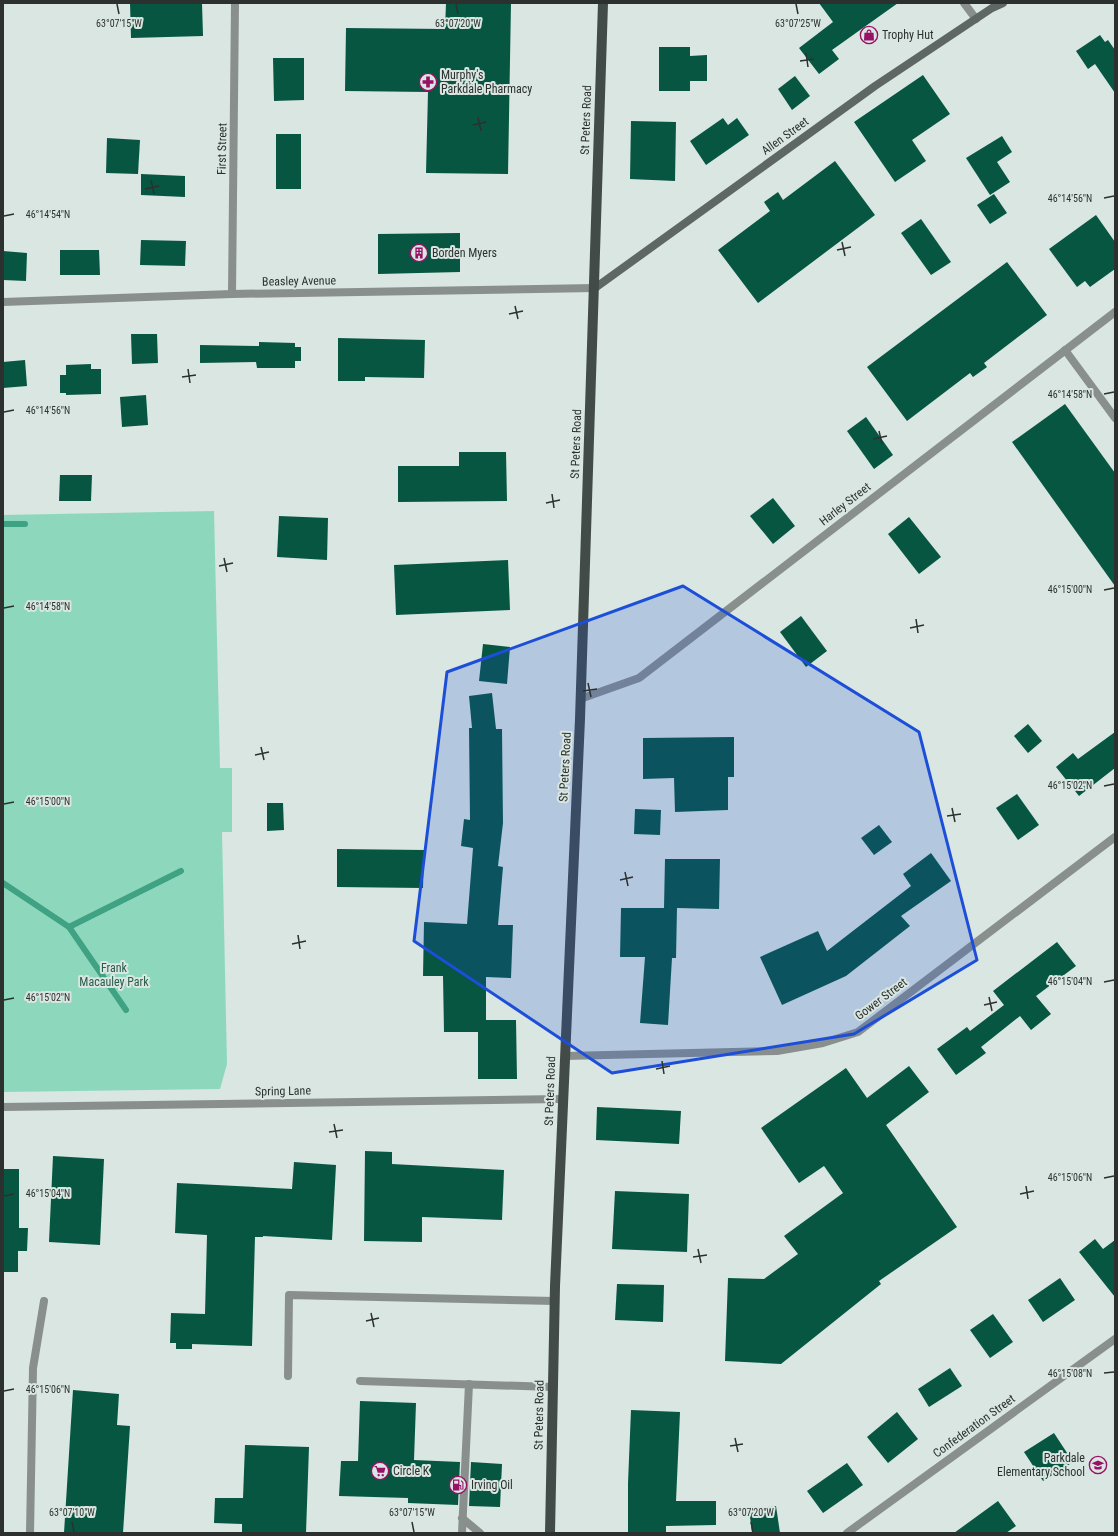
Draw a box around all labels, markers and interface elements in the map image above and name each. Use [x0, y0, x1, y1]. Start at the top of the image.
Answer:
text: 63°07'15"W [96, 18, 142, 29]
text: 63°07'20"W [435, 18, 481, 29]
text: 63°07'25"W [775, 18, 821, 29]
shop icon: Trophy Hut [859, 25, 879, 45]
place label: Trophy Hut [882, 28, 934, 42]
place label: Murphy's Parkdale Pharmacy [441, 68, 532, 96]
pharmacy icon: Murphy's Parkdale Pharmacy [418, 72, 438, 92]
street label: St Peters Road [578, 85, 594, 155]
street label: Allen Street [759, 114, 812, 158]
street label: First Street [215, 122, 229, 175]
text: 46°14'56"N [1048, 193, 1092, 204]
text: 46°14'54"N [26, 209, 70, 220]
building icon: Borden Myers [409, 243, 429, 263]
place label: Borden Myers [432, 246, 497, 260]
street label: Beasley Avenue [262, 273, 336, 289]
text: 46°14'58"N [1048, 389, 1092, 400]
text: 46°14'56"N [26, 405, 70, 416]
street label: St Peters Road [568, 409, 584, 479]
street label: Harley Street [817, 479, 874, 528]
text: 46°15'00"N [1048, 584, 1092, 595]
text: 46°14'58"N [26, 601, 70, 612]
street label: St Peters Road [556, 732, 574, 802]
text: 46°15'02"N [1048, 780, 1092, 791]
text: 46°15'00"N [26, 796, 70, 807]
park label: Frank Macauley Park [79, 961, 149, 989]
street label: Gower Street [852, 975, 910, 1023]
text: 46°15'04"N [1048, 976, 1092, 987]
text: 46°15'02"N [26, 992, 70, 1003]
street label: St Peters Road [542, 1056, 558, 1126]
street label: Spring Lane [255, 1084, 311, 1098]
text: 46°15'06"N [1048, 1172, 1092, 1183]
text: 46°15'04"N [26, 1188, 70, 1199]
text: 46°15'08"N [1048, 1368, 1092, 1379]
street label: St Peters Road [531, 1380, 547, 1450]
text: 46°15'06"N [26, 1384, 70, 1395]
street label: Confederation Street [930, 1391, 1018, 1460]
place label: Parkdale Elementary School [997, 1451, 1085, 1479]
school or university icon: Parkdale Elementary School [1088, 1455, 1108, 1475]
supermarket icon: Circle K [370, 1461, 390, 1481]
place label: Circle K [393, 1464, 430, 1478]
fuel station icon: Irving Oil [448, 1475, 468, 1495]
place label: Irving Oil [471, 1478, 513, 1492]
text: 63°07'10"W [49, 1507, 95, 1518]
text: 63°07'15"W [389, 1507, 435, 1518]
text: 63°07'20"W [728, 1507, 774, 1518]

